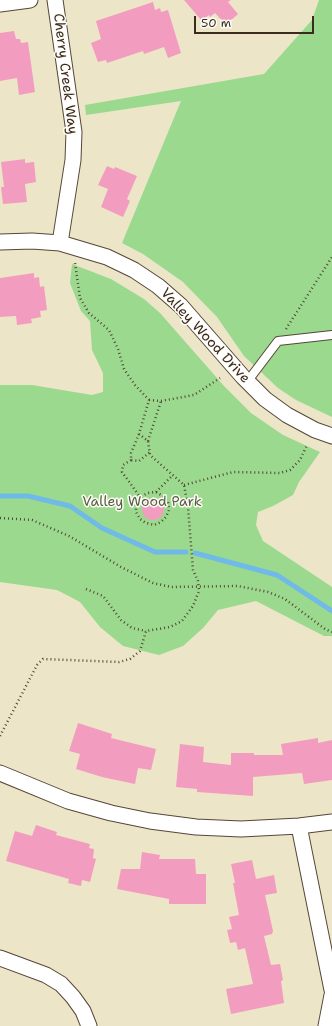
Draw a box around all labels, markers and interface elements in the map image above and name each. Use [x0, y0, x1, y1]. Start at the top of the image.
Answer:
scale bar [196, 8, 316, 34]
street label: Cherry Creek Way [49, 13, 81, 135]
text: 50 m [201, 15, 231, 31]
street label: Valley Wood Drive [157, 285, 253, 387]
park label: Valley Wood Park [82, 494, 202, 510]

